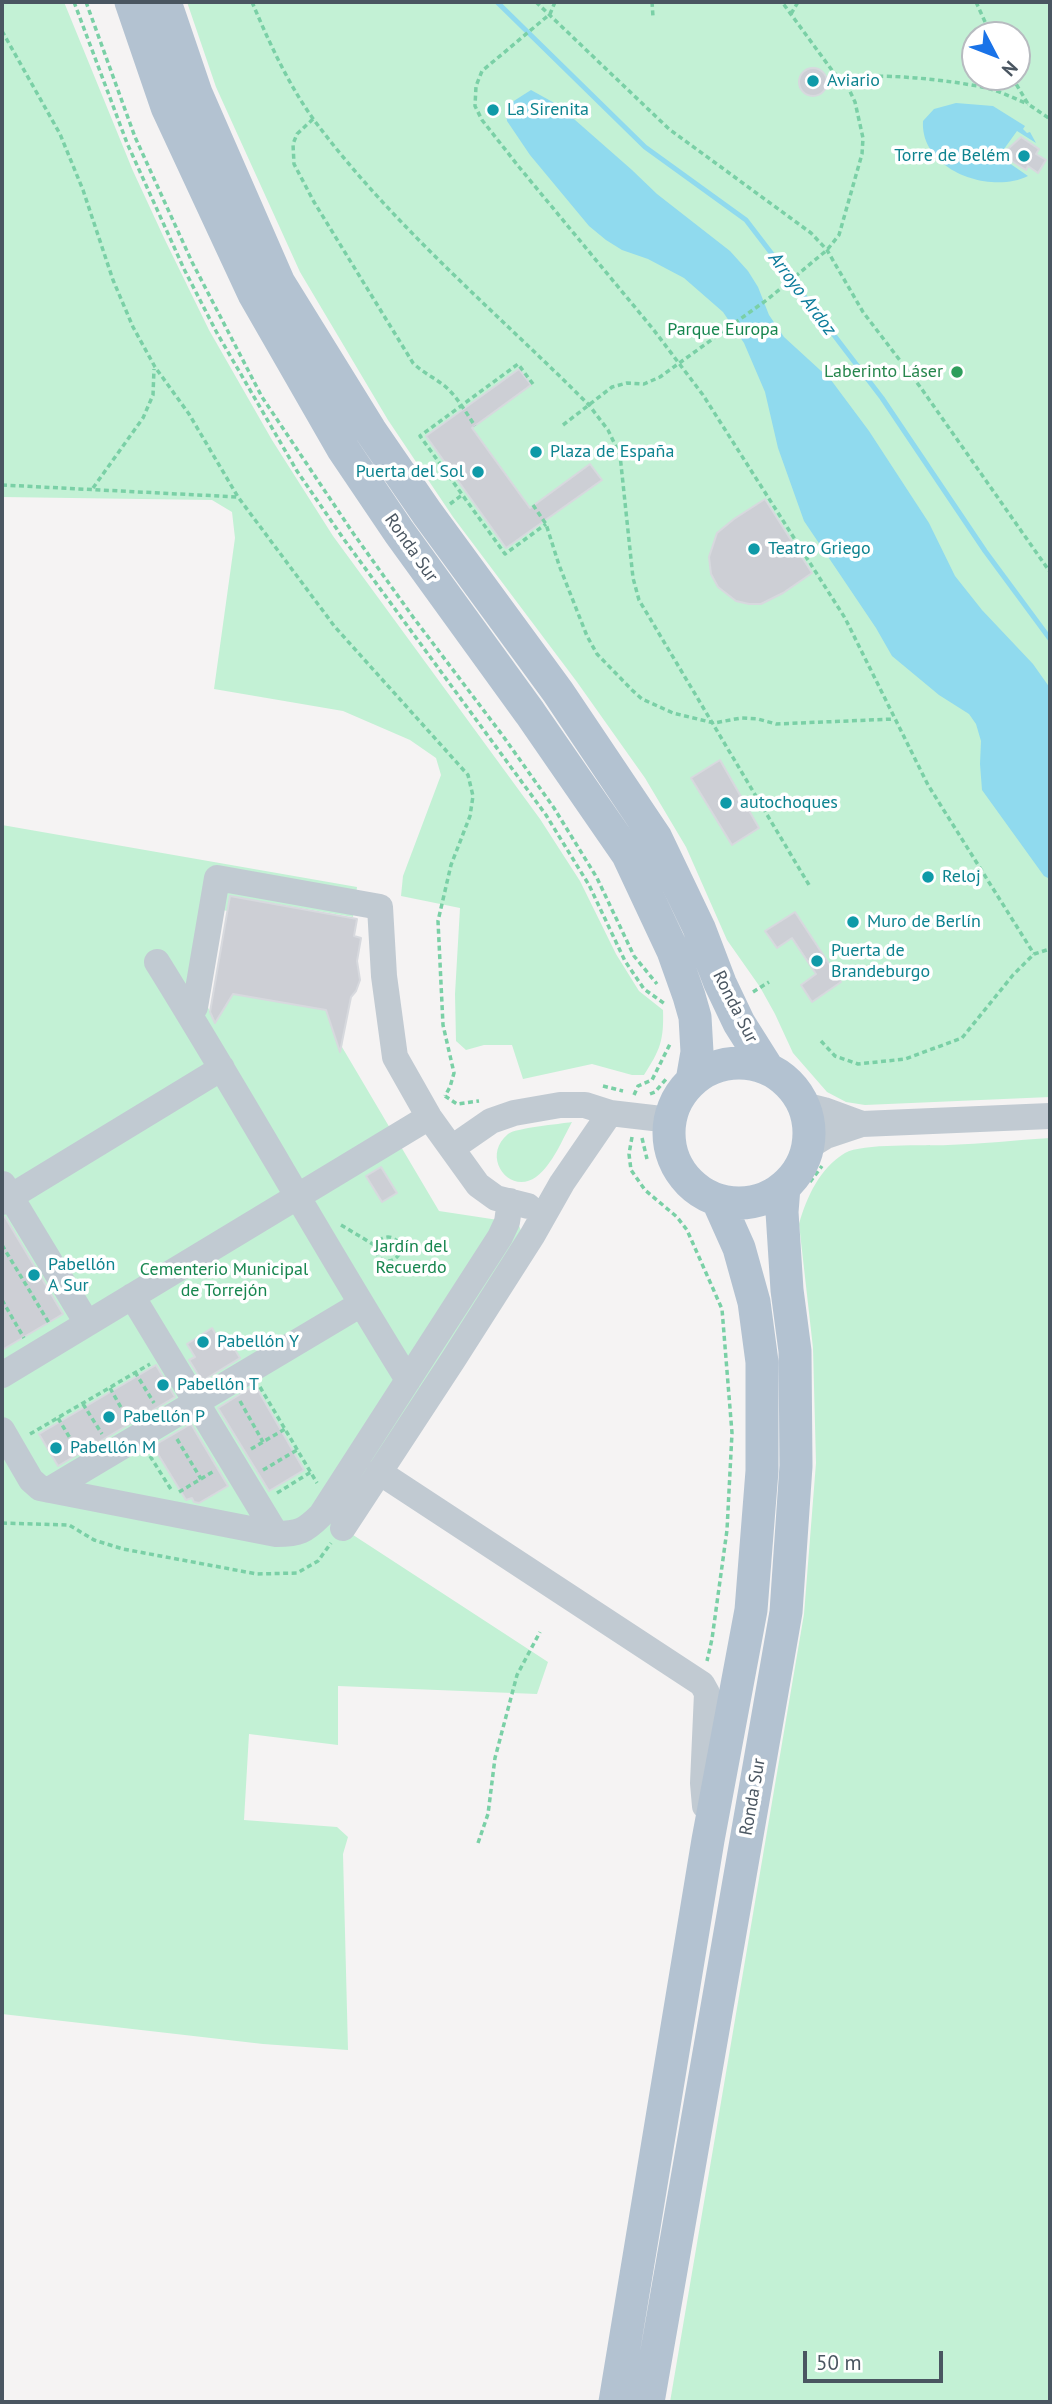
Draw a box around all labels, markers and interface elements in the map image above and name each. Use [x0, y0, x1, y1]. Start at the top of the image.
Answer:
north arrow [961, 21, 1031, 91]
text: N [997, 56, 1023, 81]
place label: Aviario [827, 70, 880, 92]
marker: Aviario [805, 73, 821, 89]
place label: La Sirenita [507, 99, 589, 121]
marker: La Sirenita [485, 102, 501, 118]
place label: Torre de Belém [894, 145, 1010, 167]
marker: Torre de Belém [1016, 148, 1032, 164]
water label: Arroyo Ardoz [763, 248, 841, 340]
park label: Parque Europa [667, 319, 779, 341]
place label: Laberinto Láser [824, 361, 943, 383]
marker: Laberinto Láser [949, 364, 965, 380]
place label: Plaza de España [550, 441, 674, 463]
marker: Plaza de España [528, 444, 544, 460]
place label: Puerta del Sol [356, 461, 464, 483]
marker: Puerta del Sol [470, 464, 486, 480]
street label: Ronda Sur [380, 510, 442, 586]
place label: Teatro Griego [768, 538, 871, 560]
marker: Teatro Griego [746, 541, 762, 557]
place label: autochoques [740, 792, 838, 814]
marker: autochoques [718, 795, 734, 811]
place label: Reloj [942, 866, 981, 888]
marker: Reloj [920, 869, 936, 885]
place label: Muro de Berlín [867, 911, 981, 933]
marker: Muro de Berlín [845, 914, 861, 930]
place label: Puerta de Brandeburgo [831, 940, 930, 982]
marker: Puerta de Brandeburgo [809, 953, 825, 969]
street label: Ronda Sur [708, 967, 762, 1047]
park label: Jardín del Recuerdo [374, 1236, 448, 1278]
place label: Pabellón A Sur [48, 1254, 115, 1296]
park label: Cementerio Municipal de Torrejón [140, 1259, 308, 1302]
marker: Pabellón A Sur [26, 1267, 42, 1283]
place label: Pabellón Y [217, 1331, 299, 1353]
marker: Pabellón Y [195, 1334, 211, 1350]
place label: Pabellón T [177, 1374, 259, 1396]
marker: Pabellón T [155, 1377, 171, 1393]
place label: Pabellón P [123, 1406, 205, 1428]
marker: Pabellón P [101, 1409, 117, 1425]
place label: Pabellón M [70, 1437, 156, 1459]
marker: Pabellón M [48, 1440, 64, 1456]
street label: Ronda Sur [736, 1757, 770, 1837]
scale bar [807, 2338, 947, 2382]
text: 50 m [816, 2349, 862, 2376]

